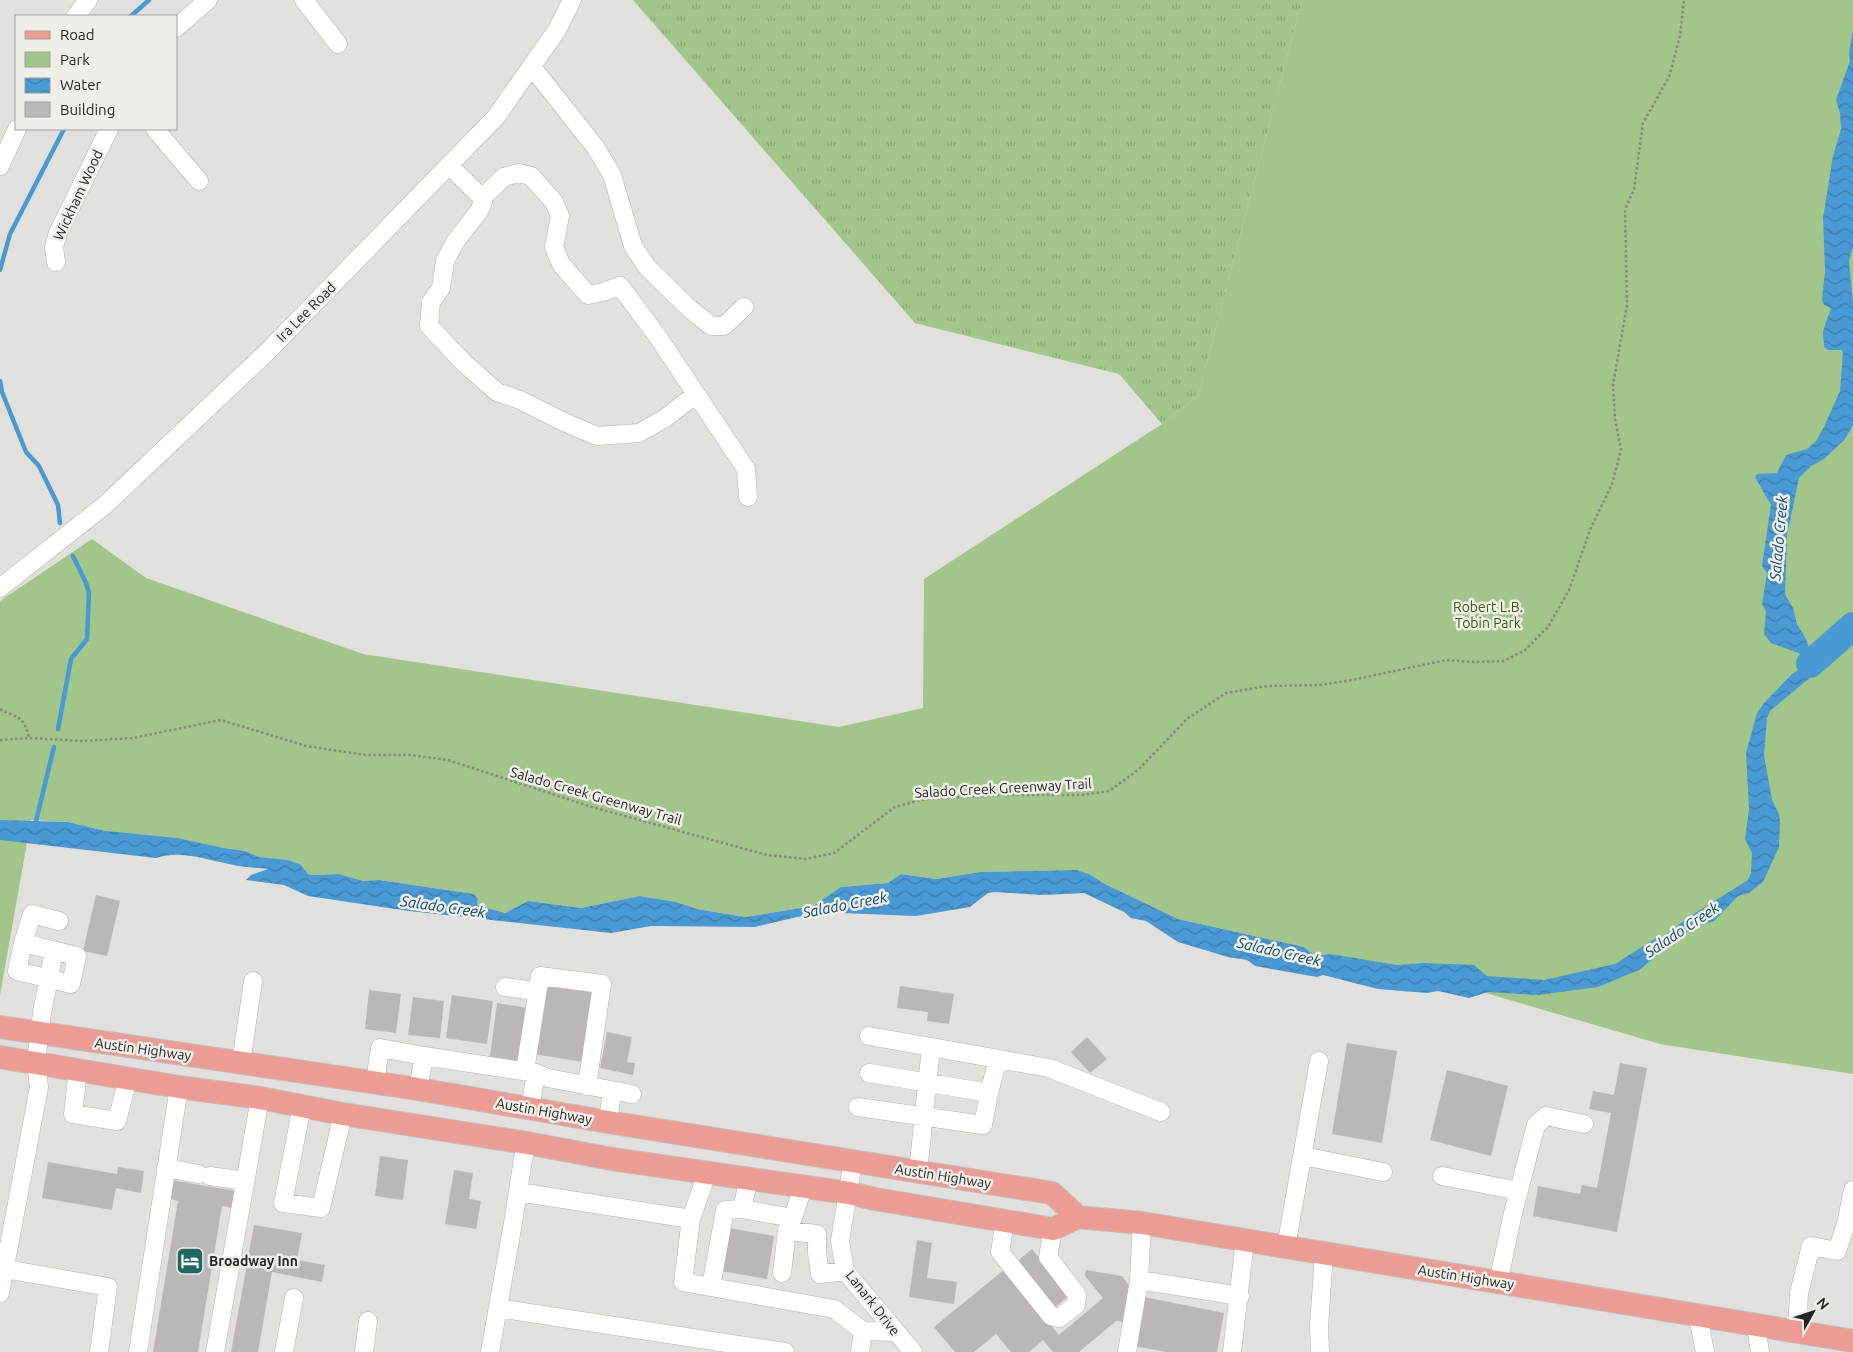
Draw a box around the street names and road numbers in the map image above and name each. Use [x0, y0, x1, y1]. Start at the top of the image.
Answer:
street label: Wickham Wood [50, 147, 106, 243]
street label: Ira Lee Road [273, 279, 339, 345]
street label: Salado Creek Greenway Trail [508, 764, 684, 828]
street label: Salado Creek Greenway Trail [914, 775, 1092, 801]
street label: Austin Highway [94, 1034, 193, 1064]
street label: Austin Highway [495, 1095, 594, 1127]
street label: Austin Highway [894, 1160, 993, 1192]
street label: Austin Highway [1417, 1261, 1516, 1293]
street label: Lanark Drive [843, 1267, 903, 1339]

